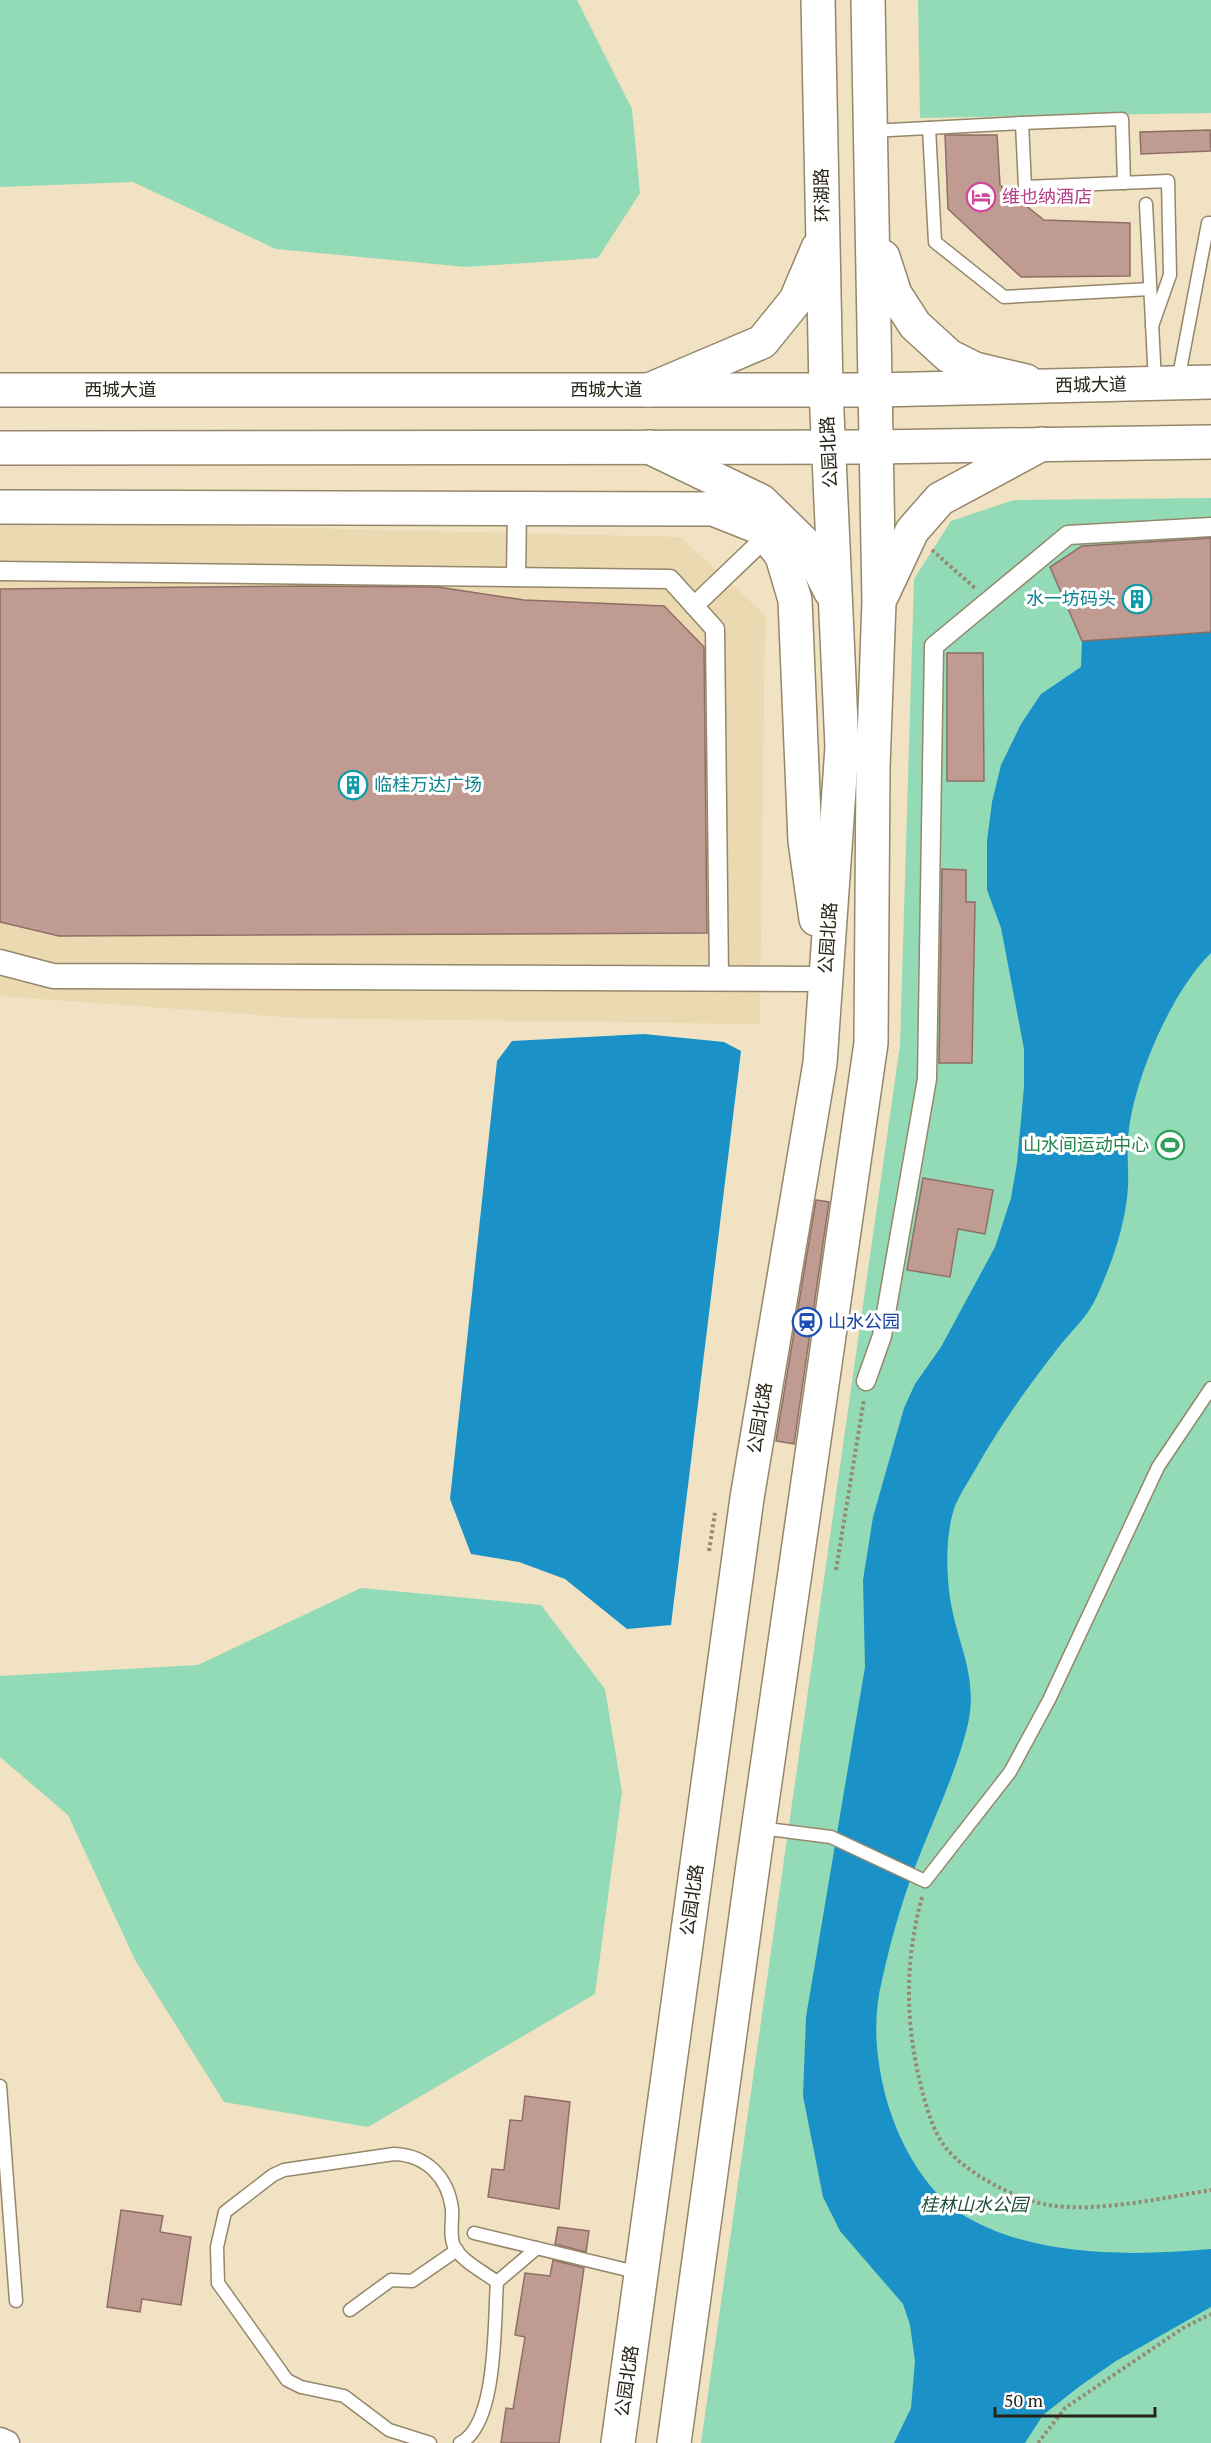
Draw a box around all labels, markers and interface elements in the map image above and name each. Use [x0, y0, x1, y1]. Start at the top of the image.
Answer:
street label: 环湖路 [809, 168, 833, 222]
hotel icon: 维也纳酒店 [965, 181, 997, 213]
place label: 维也纳酒店 [1002, 184, 1092, 208]
street label: 西城大道 [1055, 371, 1127, 397]
street label: 西城大道 [84, 377, 156, 401]
street label: 西城大道 [570, 377, 642, 401]
street label: 公园北路 [814, 415, 842, 489]
building icon: 水一坊码头 [1121, 583, 1153, 615]
place label: 水一坊码头 [1026, 586, 1116, 610]
building icon: 临桂万达广场 [337, 769, 369, 801]
place label: 临桂万达广场 [374, 772, 482, 796]
street label: 公园北路 [813, 901, 841, 975]
sports icon: 山水间运动中心 [1154, 1129, 1186, 1161]
place label: 山水间运动中心 [1023, 1132, 1149, 1156]
station icon: 山水公园 [791, 1306, 823, 1338]
place label: 山水公园 [828, 1309, 900, 1333]
street label: 公园北路 [742, 1380, 776, 1455]
street label: 公园北路 [674, 1863, 708, 1937]
park label: 桂林山水公园 [920, 2192, 1031, 2216]
street label: 公园北路 [609, 2344, 643, 2418]
scale bar [995, 2380, 1156, 2418]
text: 50 m [1004, 2388, 1044, 2412]

